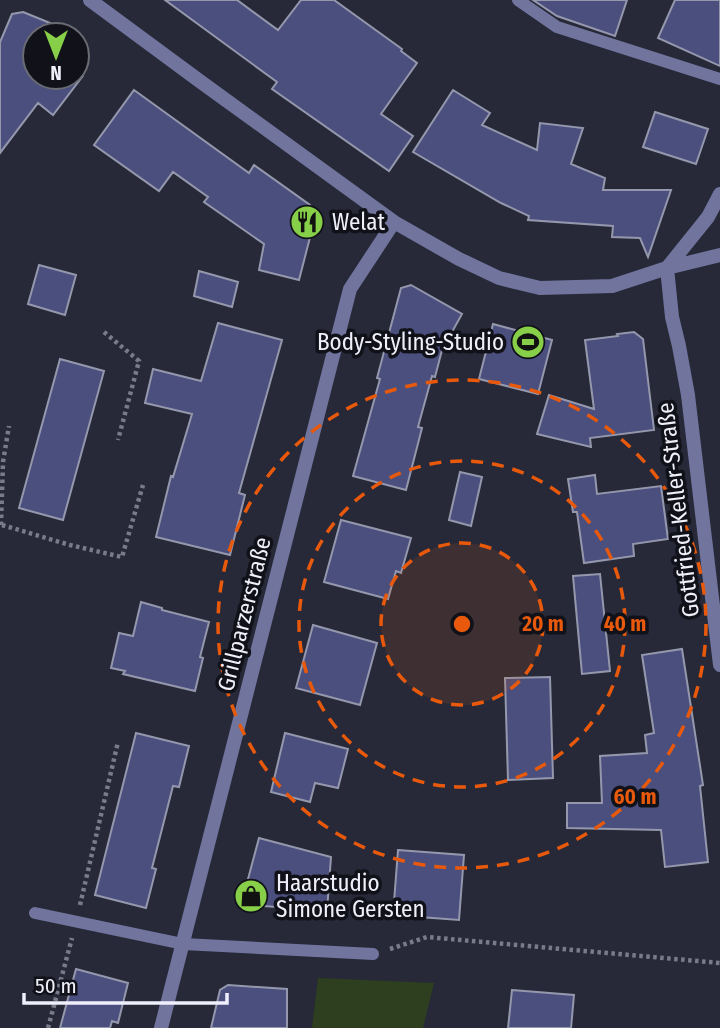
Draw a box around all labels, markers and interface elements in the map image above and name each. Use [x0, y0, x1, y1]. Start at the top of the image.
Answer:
north arrow [21, 21, 91, 91]
text: N [50, 61, 62, 84]
restaurant icon: Welat [288, 203, 326, 241]
place label: Welat [332, 208, 386, 236]
sports icon: Body-Styling-Studio [509, 323, 547, 361]
place label: Body-Styling-Studio [317, 328, 504, 356]
street label: Gottfried-Keller-Straße [651, 401, 705, 619]
street label: Grillparzerstraße [211, 534, 277, 694]
text: 20 m [521, 611, 564, 637]
text: 40 m [604, 611, 646, 637]
centre of rings [450, 612, 474, 636]
text: 60 m [614, 784, 656, 810]
place label: Haarstudio Simone Gersten [276, 869, 425, 923]
shop icon: Haarstudio Simone Gersten [232, 877, 270, 915]
scale bar [24, 962, 228, 1006]
text: 50 m [35, 973, 77, 999]

